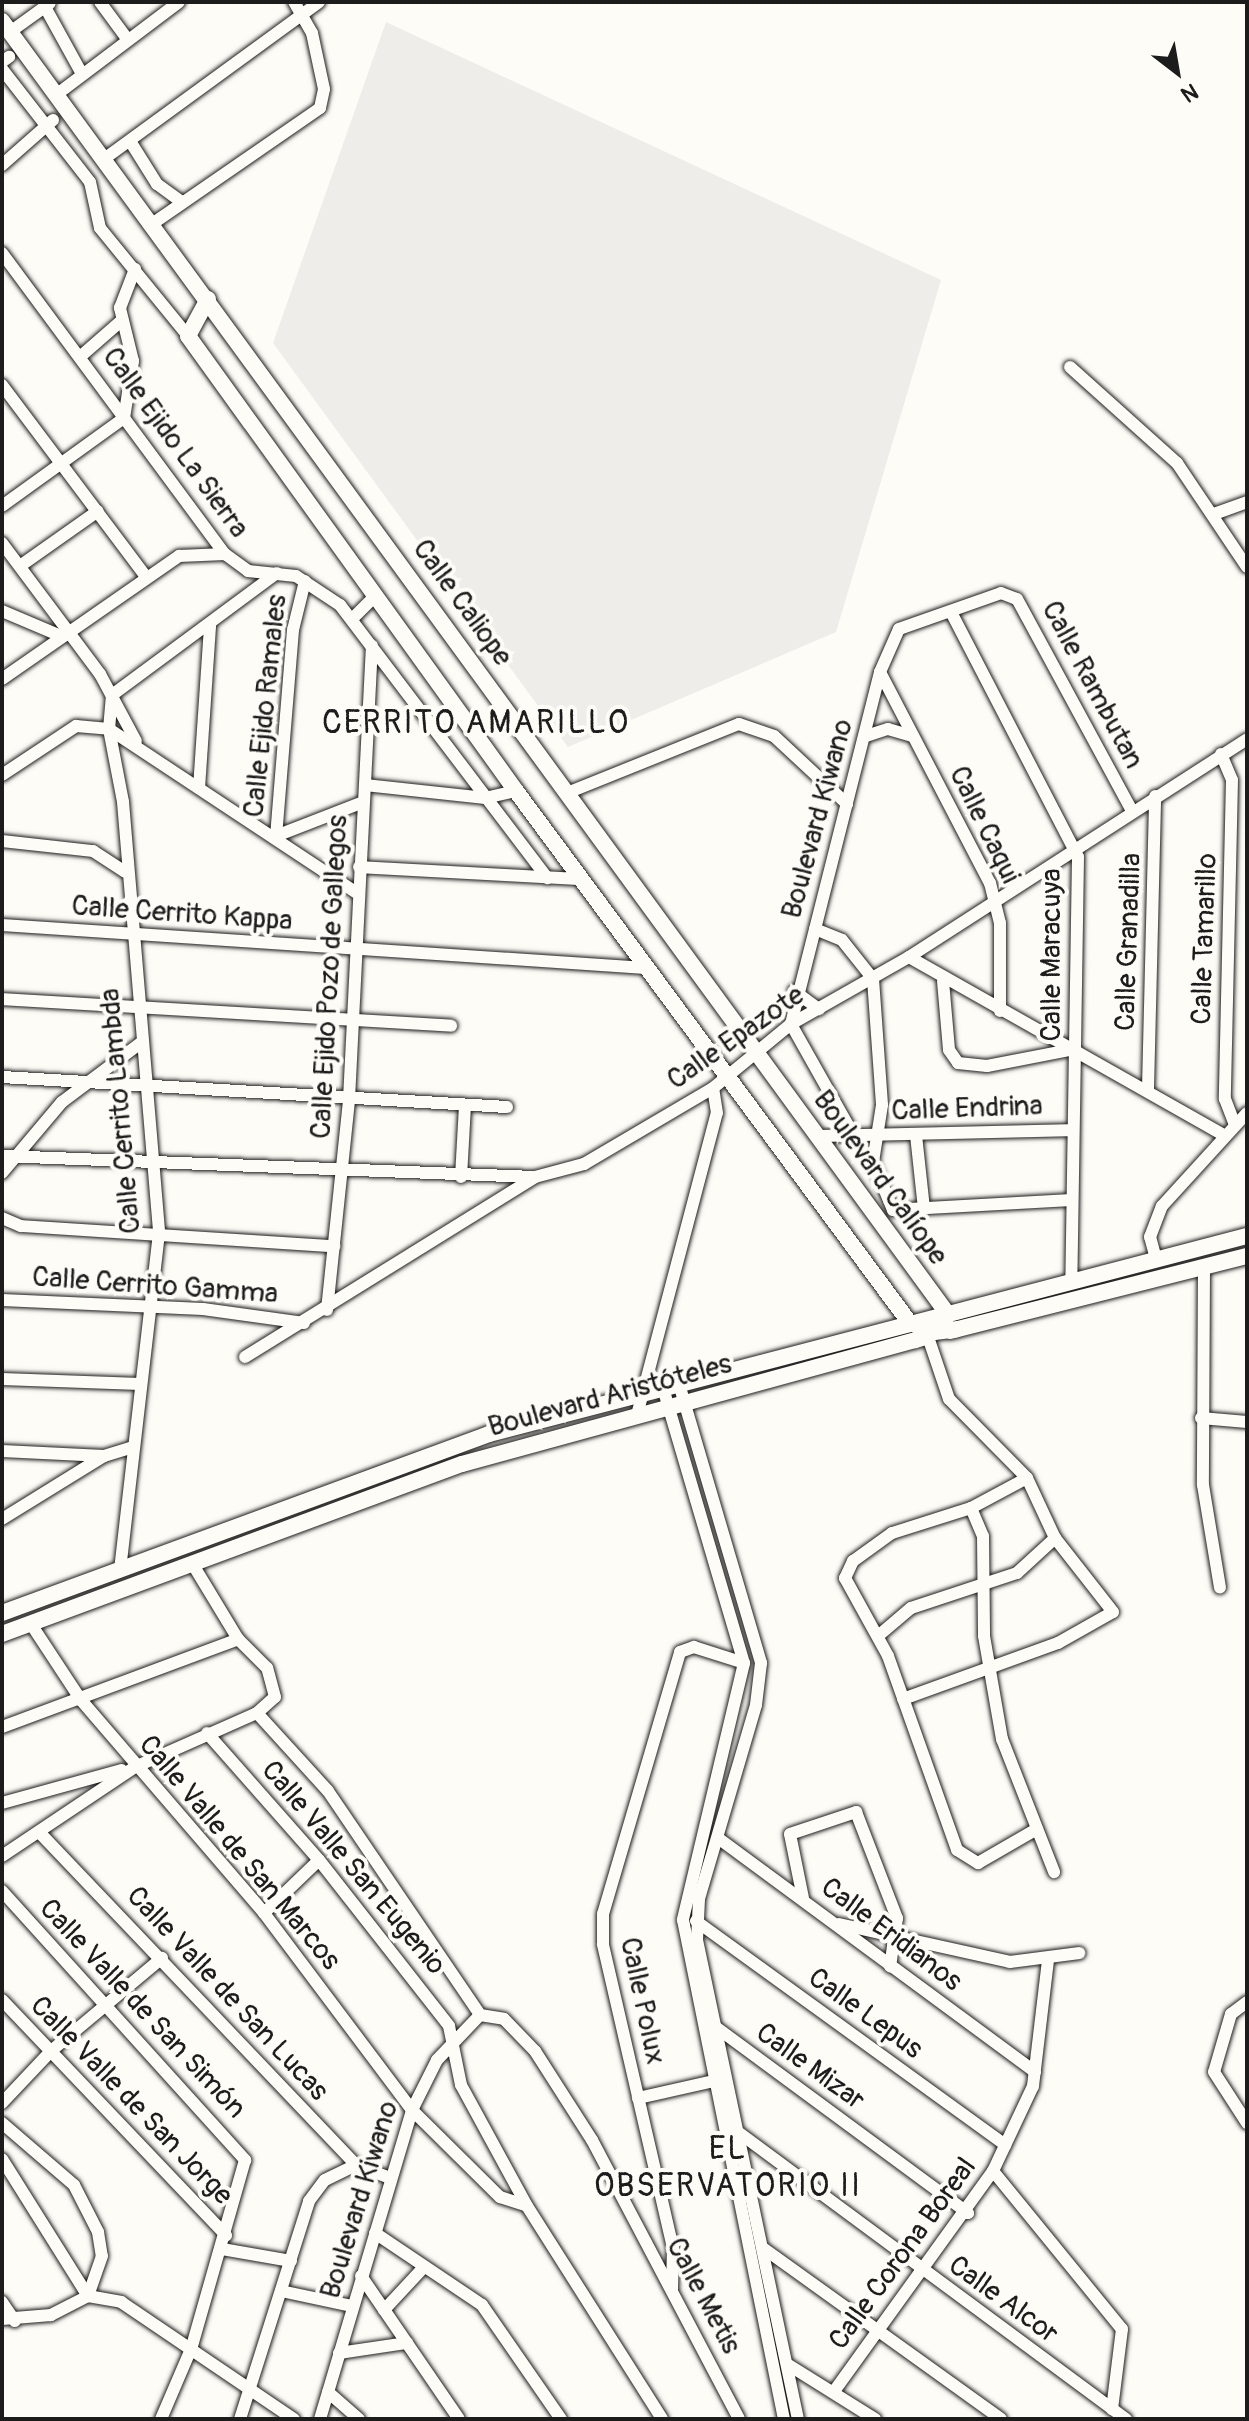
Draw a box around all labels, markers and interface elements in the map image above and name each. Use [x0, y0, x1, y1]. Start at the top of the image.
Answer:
north arrow [1137, 32, 1217, 112]
text: N [1176, 77, 1203, 108]
street label: Calle Ejido La Sierra [95, 341, 255, 545]
street label: Calle Caliope [405, 533, 519, 673]
street label: Calle Ejido Ramales [238, 593, 294, 819]
street label: Calle Rambutan [1034, 596, 1150, 774]
district label: CERRITO AMARILLO [322, 704, 630, 742]
street label: Boulevard Kiwano [775, 716, 861, 922]
street label: Calle Caqui [941, 761, 1027, 889]
street label: Calle Ejido Pozo de Gallegos [305, 814, 355, 1140]
street label: Calle Granadilla [1109, 852, 1149, 1032]
street label: Calle Tamarillo [1185, 853, 1225, 1025]
street label: Calle Maracuya [1035, 869, 1069, 1041]
street label: Calle Cerrito Kappa [70, 890, 294, 938]
street label: Calle Epazote [661, 979, 811, 1097]
street label: Calle Cerrito Lambda [94, 987, 148, 1235]
street label: Boulevard Calíope [805, 1084, 955, 1272]
street label: Calle Endrina [891, 1090, 1043, 1128]
street label: Calle Cerrito Gamma [31, 1261, 279, 1311]
street label: Boulevard Aristóteles [485, 1347, 735, 1445]
street label: Calle Valle de San Marcos [131, 1729, 347, 1977]
street label: Calle Valle San Eugenio [254, 1754, 452, 1982]
street label: Calle Eridianos [814, 1871, 968, 1999]
street label: Calle Valle de San Lucas [119, 1880, 335, 2108]
street label: Calle Valle de San Simón [32, 1892, 252, 2126]
street label: Calle Polux [612, 1935, 672, 2067]
street label: Calle Lepus [801, 1961, 929, 2067]
street label: Calle Valle de San Jorge [23, 1990, 239, 2212]
street label: Calle Mizar [749, 2016, 871, 2118]
street label: Boulevard Kiwano [314, 2097, 406, 2303]
district label: EL OBSERVATORIO II [594, 2131, 862, 2206]
street label: Calle Corona Boreal [822, 2152, 984, 2356]
street label: Calle Metis [659, 2232, 747, 2360]
street label: Calle Alcor [942, 2249, 1064, 2351]

